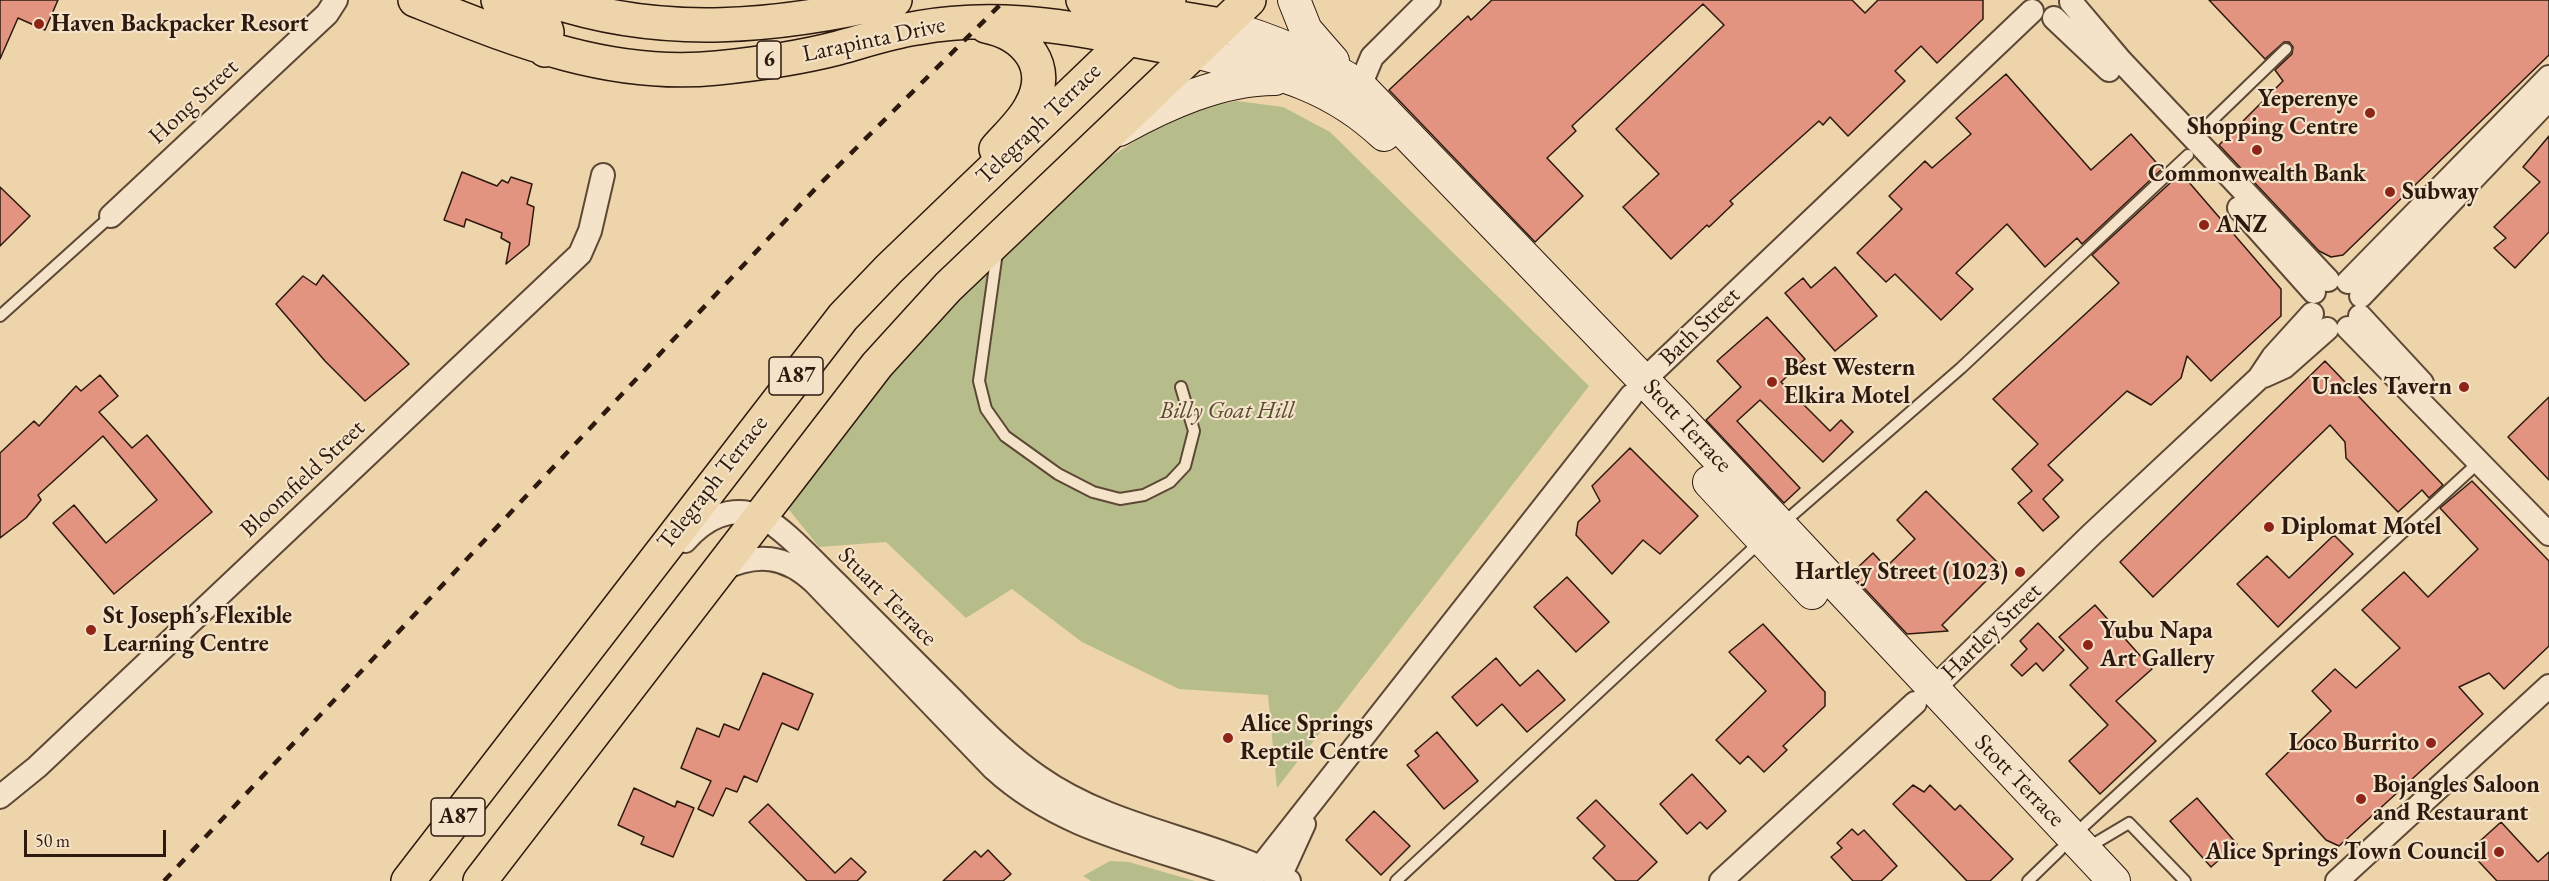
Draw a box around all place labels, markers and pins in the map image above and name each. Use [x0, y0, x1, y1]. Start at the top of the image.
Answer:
place label: Haven Backpacker Resort [51, 10, 308, 38]
marker: Haven Backpacker Resort [32, 17, 46, 31]
place label: Yeperenye Shopping Centre [2187, 85, 2358, 141]
marker: Yeperenye Shopping Centre [2363, 106, 2377, 120]
marker: Commonwealth Bank [2250, 143, 2264, 157]
place label: Commonwealth Bank [2148, 160, 2366, 188]
place label: Subway [2402, 178, 2479, 206]
marker: Subway [2383, 185, 2397, 199]
place label: ANZ [2216, 211, 2267, 239]
marker: ANZ [2197, 218, 2211, 232]
place label: Best Western Elkira Motel [1784, 354, 1915, 410]
place label: Uncles Tavern [2312, 373, 2452, 401]
marker: Best Western Elkira Motel [1765, 375, 1779, 389]
marker: Uncles Tavern [2457, 380, 2471, 394]
place label: Diplomat Motel [2281, 513, 2442, 541]
marker: Diplomat Motel [2262, 520, 2276, 534]
place label: Hartley Street (1023) [1795, 558, 2008, 586]
marker: Hartley Street (1023) [2013, 565, 2027, 579]
place label: St Joseph’s Flexible Learning Centre [103, 602, 292, 658]
place label: Yubu Napa Art Gallery [2100, 617, 2214, 673]
marker: St Joseph’s Flexible Learning Centre [84, 623, 98, 637]
marker: Yubu Napa Art Gallery [2081, 638, 2095, 652]
place label: Alice Springs Reptile Centre [1240, 710, 1388, 766]
place label: Loco Burrito [2289, 729, 2419, 757]
marker: Alice Springs Reptile Centre [1221, 731, 1235, 745]
marker: Loco Burrito [2424, 736, 2438, 750]
place label: Bojangles Saloon and Restaurant [2373, 771, 2540, 827]
marker: Bojangles Saloon and Restaurant [2354, 792, 2368, 806]
place label: Alice Springs Town Council [2205, 838, 2487, 866]
marker: Alice Springs Town Council [2492, 845, 2506, 859]

